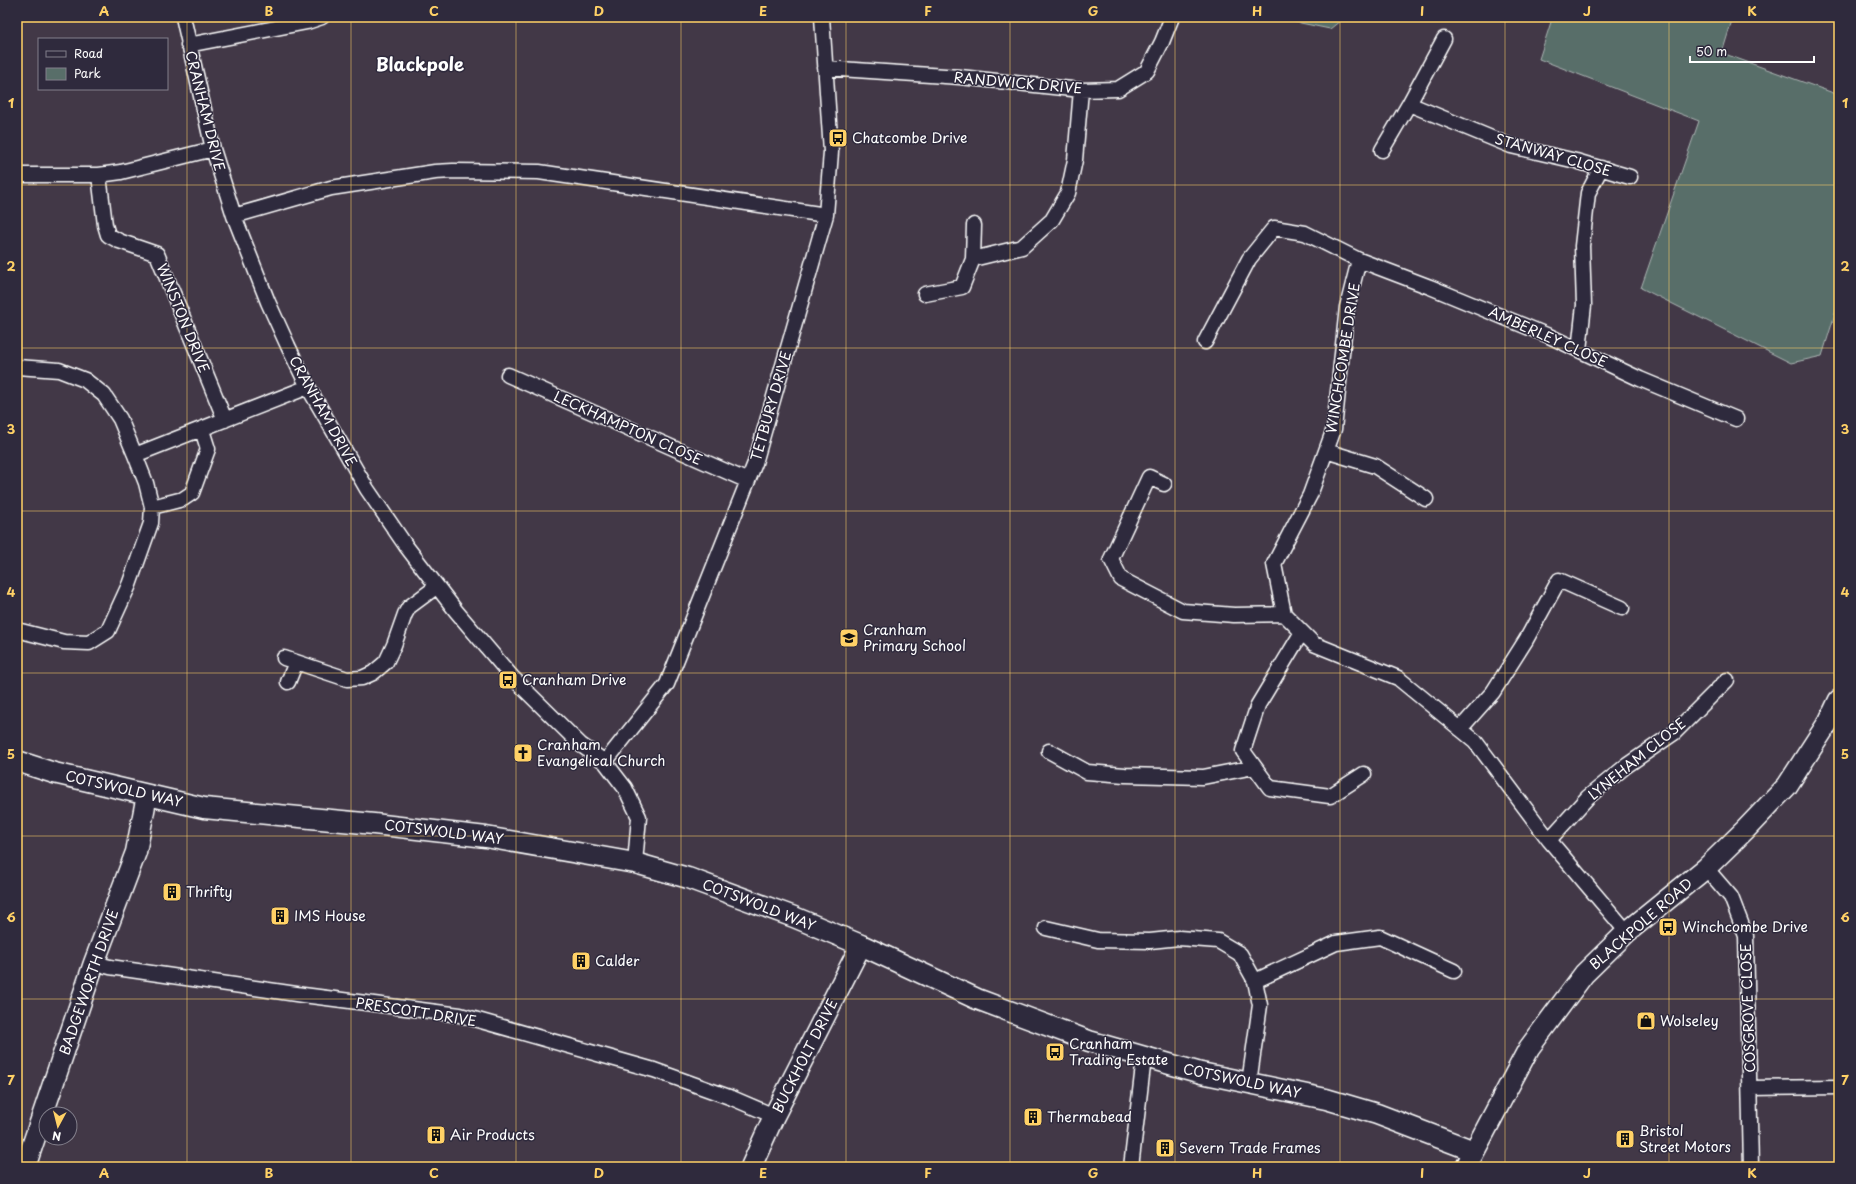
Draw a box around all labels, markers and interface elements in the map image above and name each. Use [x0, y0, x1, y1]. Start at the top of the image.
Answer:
text: A [99, 1, 109, 20]
text: B [265, 1, 274, 20]
text: C [429, 1, 439, 20]
text: D [594, 1, 604, 20]
text: E [759, 1, 767, 20]
text: F [924, 1, 932, 20]
text: G [1088, 1, 1098, 20]
text: H [1252, 1, 1262, 20]
text: I [1420, 1, 1424, 20]
text: J [1583, 1, 1591, 20]
text: K [1747, 1, 1757, 20]
legend [38, 38, 168, 90]
scale bar [1690, 38, 1814, 64]
text: 50 m [1696, 42, 1727, 60]
text: Road [74, 44, 103, 62]
street label: CRANHAM DRIVE [180, 48, 231, 174]
district label: Blackpole [376, 50, 464, 77]
text: Park [74, 64, 101, 82]
street label: RANDWICK DRIVE [953, 66, 1083, 99]
text: 1 [8, 93, 14, 112]
text: 1 [1842, 93, 1848, 112]
bus stop icon: Chatcombe Drive [827, 127, 849, 149]
place label: Chatcombe Drive [852, 127, 967, 148]
street label: STANWAY CLOSE [1492, 128, 1614, 181]
text: 2 [6, 256, 16, 275]
text: 2 [1840, 256, 1850, 275]
street label: WINSTON DRIVE [152, 260, 215, 376]
street label: WINCHCOMBE DRIVE [1320, 281, 1365, 435]
street label: AMBERLEY CLOSE [1485, 301, 1611, 372]
street label: TETBURY DRIVE [745, 348, 796, 463]
street label: CRANHAM DRIVE [284, 352, 363, 470]
street label: LECKHAMPTON CLOSE [550, 385, 706, 470]
text: 3 [7, 419, 16, 438]
text: 3 [1841, 419, 1850, 438]
text: 4 [7, 582, 16, 601]
text: 4 [1841, 582, 1850, 601]
place label: Cranham Primary School [863, 619, 966, 656]
school or university icon: Cranham Primary School [838, 627, 860, 649]
bus stop icon: Cranham Drive [497, 669, 519, 691]
place label: Cranham Drive [522, 669, 627, 690]
street label: LYNEHAM CLOSE [1583, 713, 1690, 805]
place label: Cranham Evangelical Church [537, 734, 665, 771]
church icon: Cranham Evangelical Church [512, 742, 534, 764]
text: 5 [7, 744, 15, 763]
text: 5 [1841, 744, 1849, 763]
street label: COTSWOLD WAY [63, 765, 185, 812]
street label: COTSWOLD WAY [383, 814, 505, 849]
street label: COTSWOLD WAY [699, 873, 819, 936]
street label: BLACKPOLE ROAD [1584, 873, 1697, 974]
building icon: Thrifty [161, 881, 183, 903]
place label: Thrifty [186, 881, 232, 902]
building icon: IMS House [269, 905, 291, 927]
place label: IMS House [294, 905, 366, 926]
street label: BADGEWORTH DRIVE [54, 906, 123, 1058]
text: 6 [6, 907, 16, 926]
text: 6 [1840, 907, 1850, 926]
bus stop icon: Winchcombe Drive [1657, 916, 1679, 938]
place label: Winchcombe Drive [1682, 916, 1808, 937]
street label: COSGROVE CLOSE [1735, 943, 1760, 1073]
building icon: Calder [570, 950, 592, 972]
place label: Calder [595, 950, 640, 971]
street label: PRESCOTT DRIVE [354, 992, 478, 1031]
street label: BUCKHOLT DRIVE [767, 995, 843, 1117]
shop icon: Wolseley [1635, 1010, 1657, 1032]
place label: Wolseley [1660, 1010, 1719, 1031]
place label: Cranham Trading Estate [1069, 1033, 1168, 1070]
bus stop icon: Cranham Trading Estate [1044, 1041, 1066, 1063]
street label: COTSWOLD WAY [1181, 1058, 1303, 1103]
text: 7 [7, 1070, 15, 1089]
text: 7 [1841, 1070, 1849, 1089]
north arrow [38, 1106, 78, 1146]
building icon: Thermabead [1022, 1106, 1044, 1128]
place label: Thermabead [1047, 1106, 1132, 1127]
place label: Bristol Street Motors [1639, 1120, 1731, 1157]
building icon: Air Products [425, 1124, 447, 1146]
place label: Air Products [450, 1124, 535, 1145]
text: N [51, 1127, 62, 1145]
building icon: Bristol Street Motors [1614, 1128, 1636, 1150]
building icon: Severn Trade Frames [1154, 1137, 1176, 1159]
place label: Severn Trade Frames [1179, 1137, 1321, 1158]
text: A [99, 1163, 109, 1182]
text: B [265, 1163, 274, 1182]
text: C [429, 1163, 439, 1182]
text: D [594, 1163, 604, 1182]
text: E [759, 1163, 767, 1182]
text: F [924, 1163, 932, 1182]
text: G [1088, 1163, 1098, 1182]
text: H [1252, 1163, 1262, 1182]
text: I [1420, 1163, 1424, 1182]
text: J [1583, 1163, 1591, 1182]
text: K [1747, 1163, 1757, 1182]

